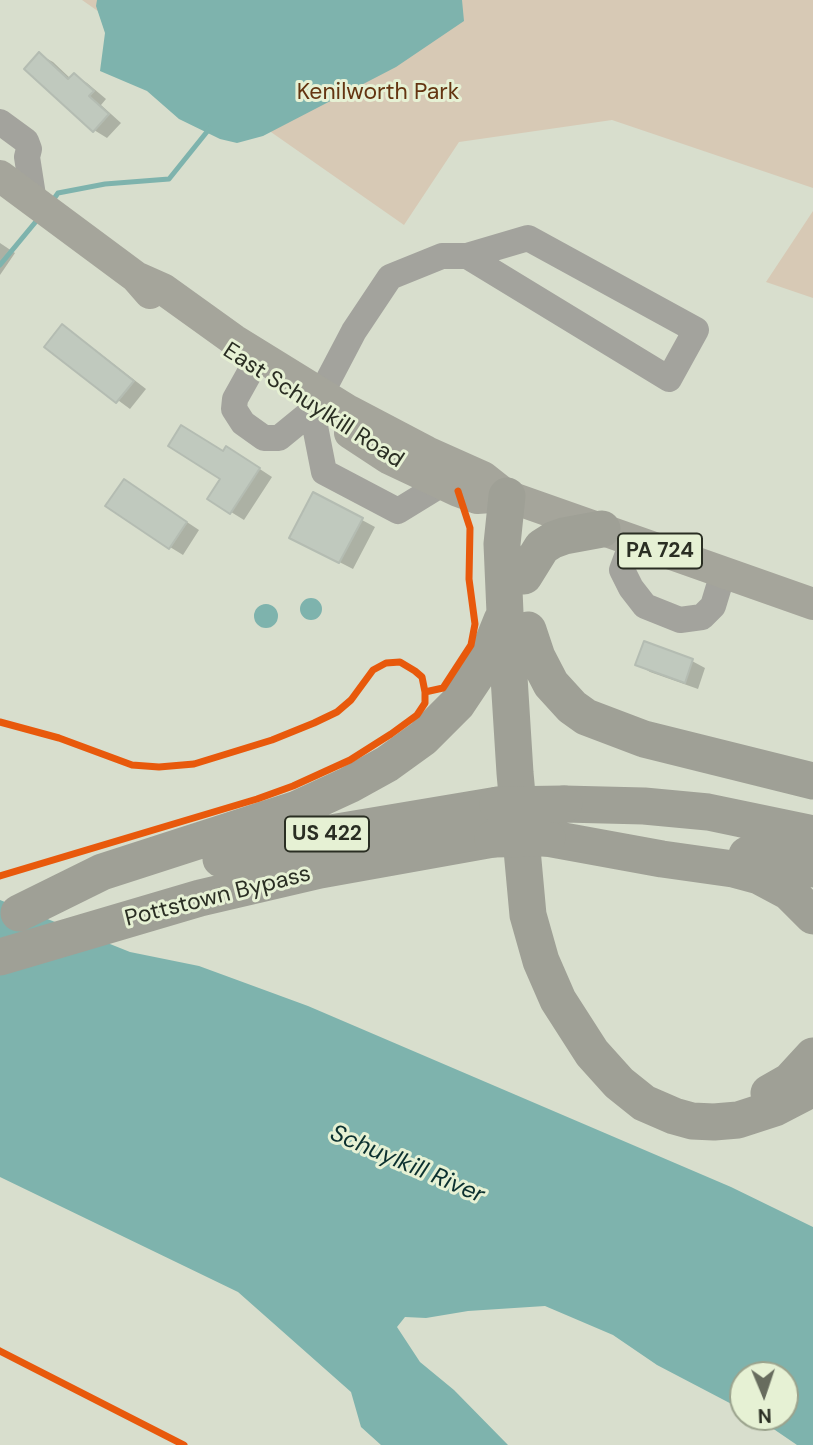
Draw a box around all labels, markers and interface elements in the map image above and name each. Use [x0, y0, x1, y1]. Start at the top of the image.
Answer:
park label: Kenilworth Park [297, 79, 459, 107]
street label: East Schuylkill Road [218, 337, 408, 475]
road number: PA 724 [618, 534, 702, 568]
road number: US 422 [285, 816, 369, 852]
street label: Pottstown Bypass [122, 861, 314, 933]
water label: Schuylkill River [325, 1120, 489, 1210]
north arrow [729, 1361, 799, 1431]
text: N [757, 1403, 772, 1428]

